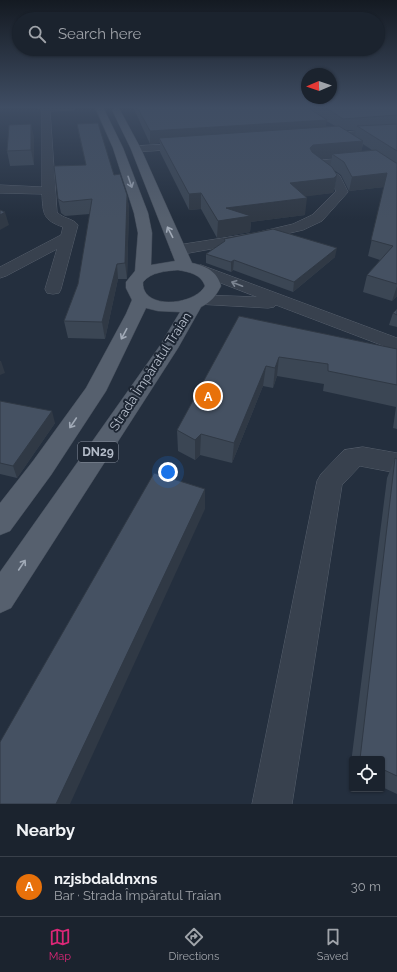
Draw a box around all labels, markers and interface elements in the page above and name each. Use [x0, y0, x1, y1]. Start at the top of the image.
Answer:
search box [12, 12, 385, 56]
icon: search [26, 23, 48, 45]
text: Search here [58, 25, 141, 43]
north arrow [301, 68, 337, 104]
one-way arrow [126, 175, 134, 187]
one-way arrow [166, 227, 173, 239]
one-way arrow [231, 280, 243, 288]
street label: Strada Împăratul Traian [107, 309, 194, 433]
one-way arrow [120, 328, 128, 340]
pin: A [195, 381, 221, 411]
one-way arrow [69, 417, 77, 428]
road number: DN29 [78, 442, 118, 462]
your location [158, 462, 178, 482]
one-way arrow [18, 560, 26, 571]
map controls [349, 756, 385, 792]
button: locate [349, 756, 385, 792]
text: Nearby [16, 820, 75, 840]
text: nzjsbdaldnxns [54, 870, 158, 888]
text: A [25, 879, 33, 894]
text: 30 m [351, 879, 381, 894]
text: Bar · Strada Împăratul Traian [54, 888, 221, 903]
tab: Map [49, 926, 71, 963]
tab: Directions [169, 926, 219, 963]
tab: Saved [317, 926, 348, 963]

